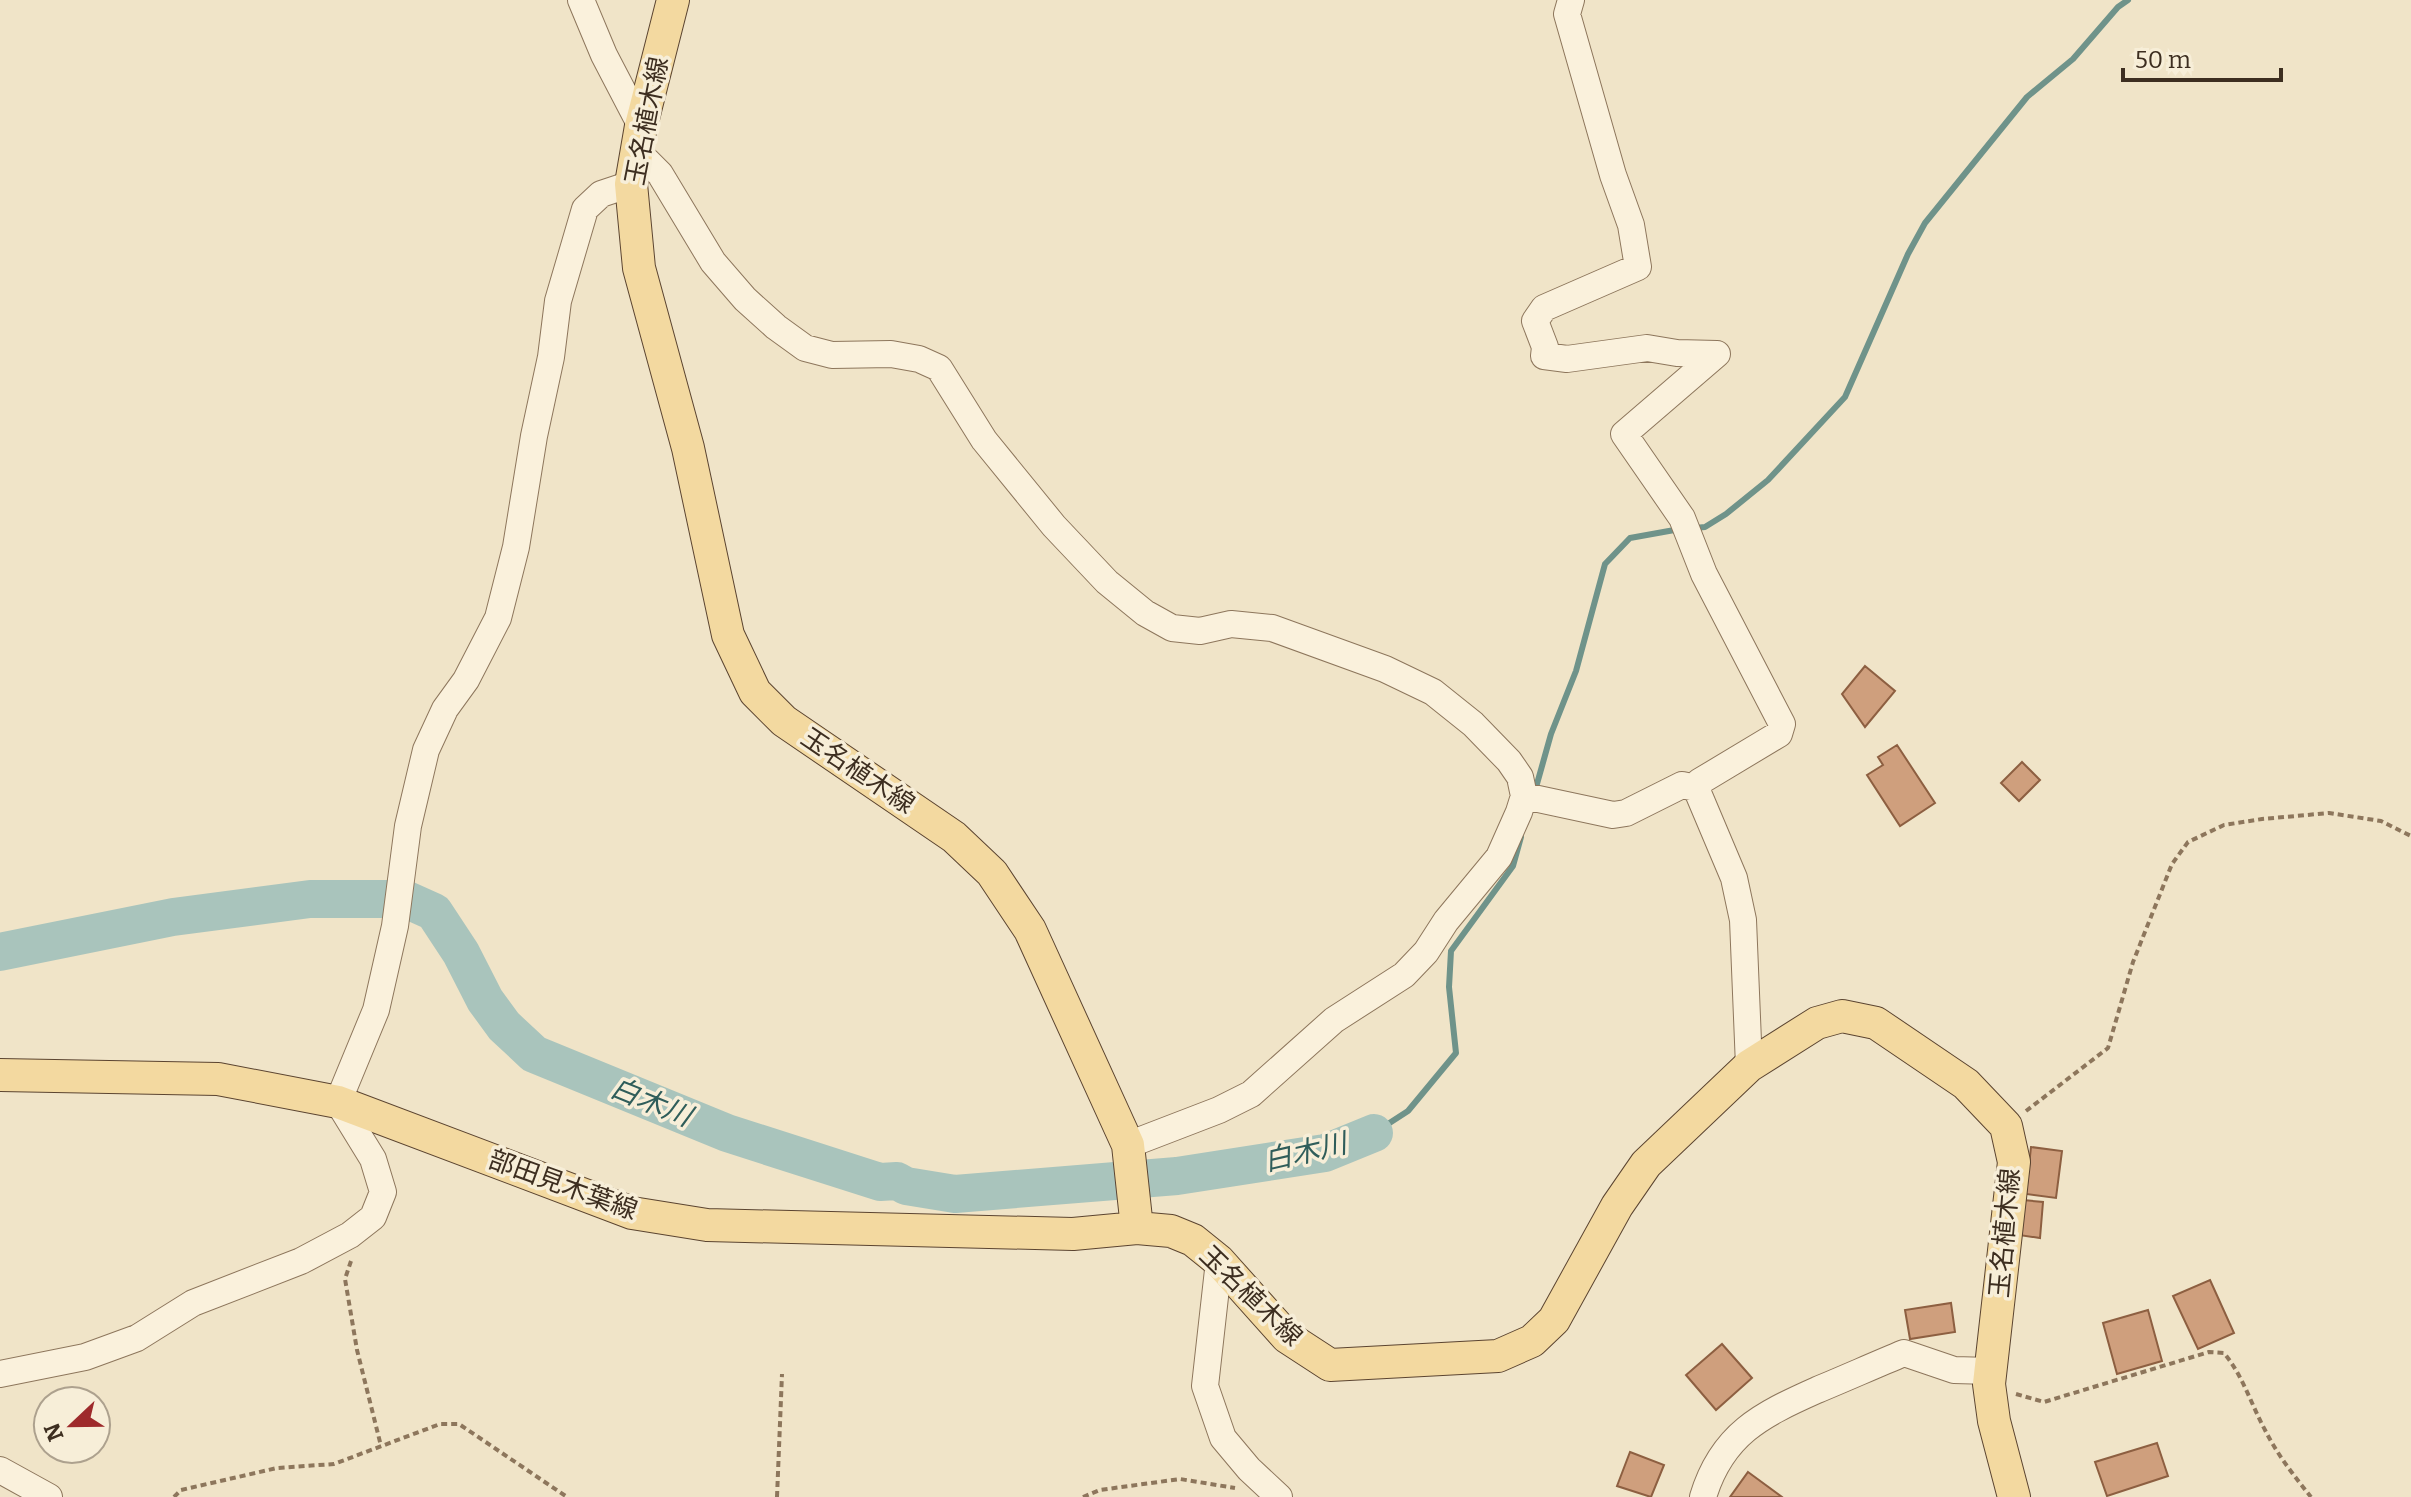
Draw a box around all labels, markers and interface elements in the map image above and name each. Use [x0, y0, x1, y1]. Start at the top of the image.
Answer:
scale bar [2123, 32, 2281, 82]
text: 50 m [2135, 46, 2191, 74]
street label: 玉名植木線 [619, 54, 675, 188]
street label: 玉名植木線 [795, 722, 921, 820]
water label: 白木川 [606, 1071, 699, 1134]
water label: 白木川 [1260, 1126, 1353, 1178]
street label: 部田見木葉線 [484, 1144, 642, 1226]
street label: 玉名植木線 [1984, 1167, 2026, 1299]
street label: 玉名植木線 [1193, 1240, 1309, 1352]
north arrow [32, 1385, 112, 1465]
text: N [38, 1419, 70, 1445]

